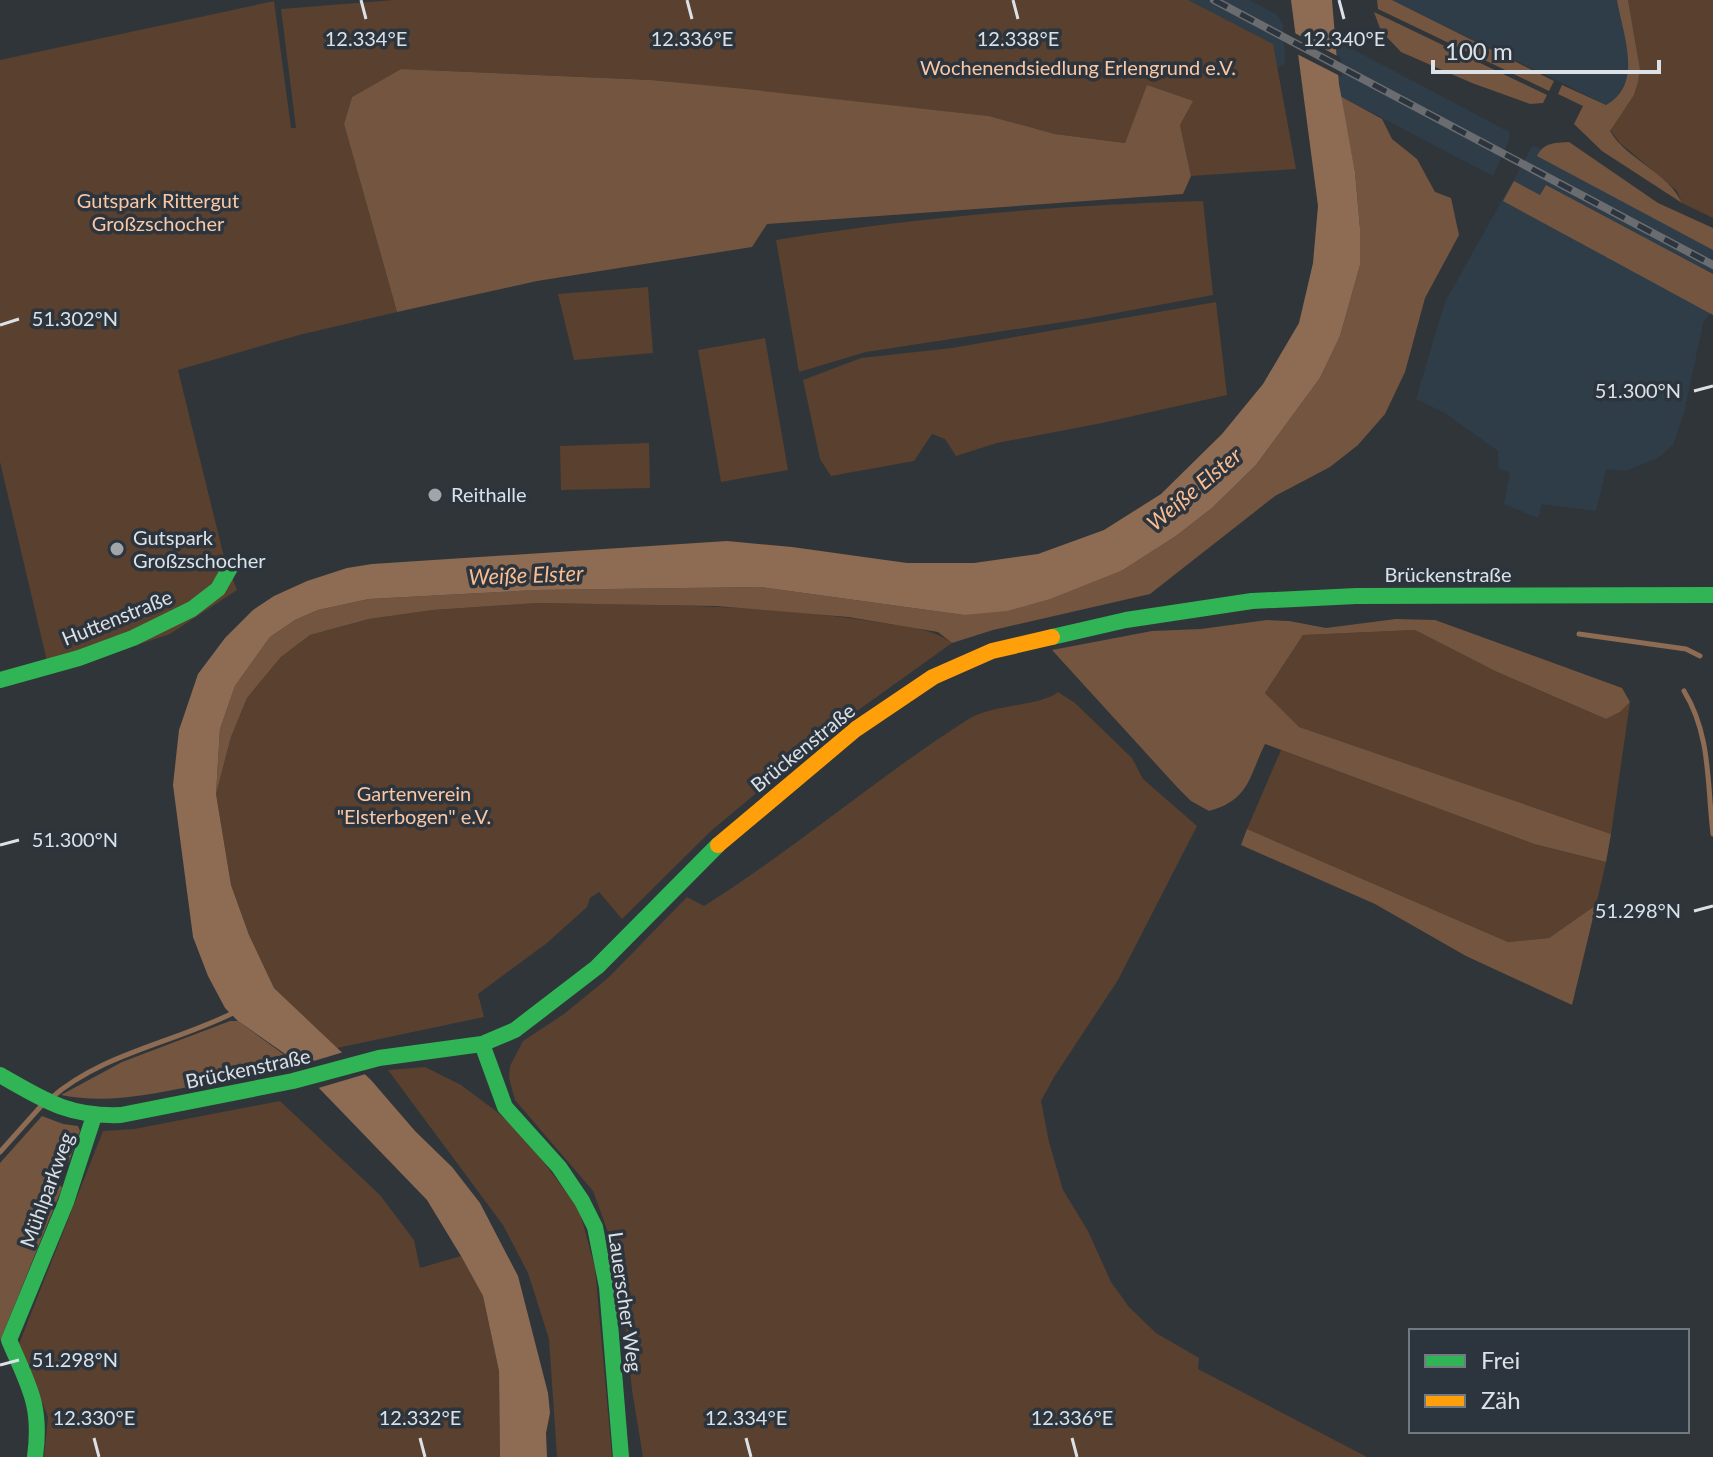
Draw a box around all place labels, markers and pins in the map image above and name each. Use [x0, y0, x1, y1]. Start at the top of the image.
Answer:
place label: Reithalle [451, 482, 527, 506]
marker: Reithalle [426, 486, 444, 504]
place label: Gutspark Großzschocher [133, 525, 266, 572]
marker: Gutspark Großzschocher [108, 540, 126, 558]

